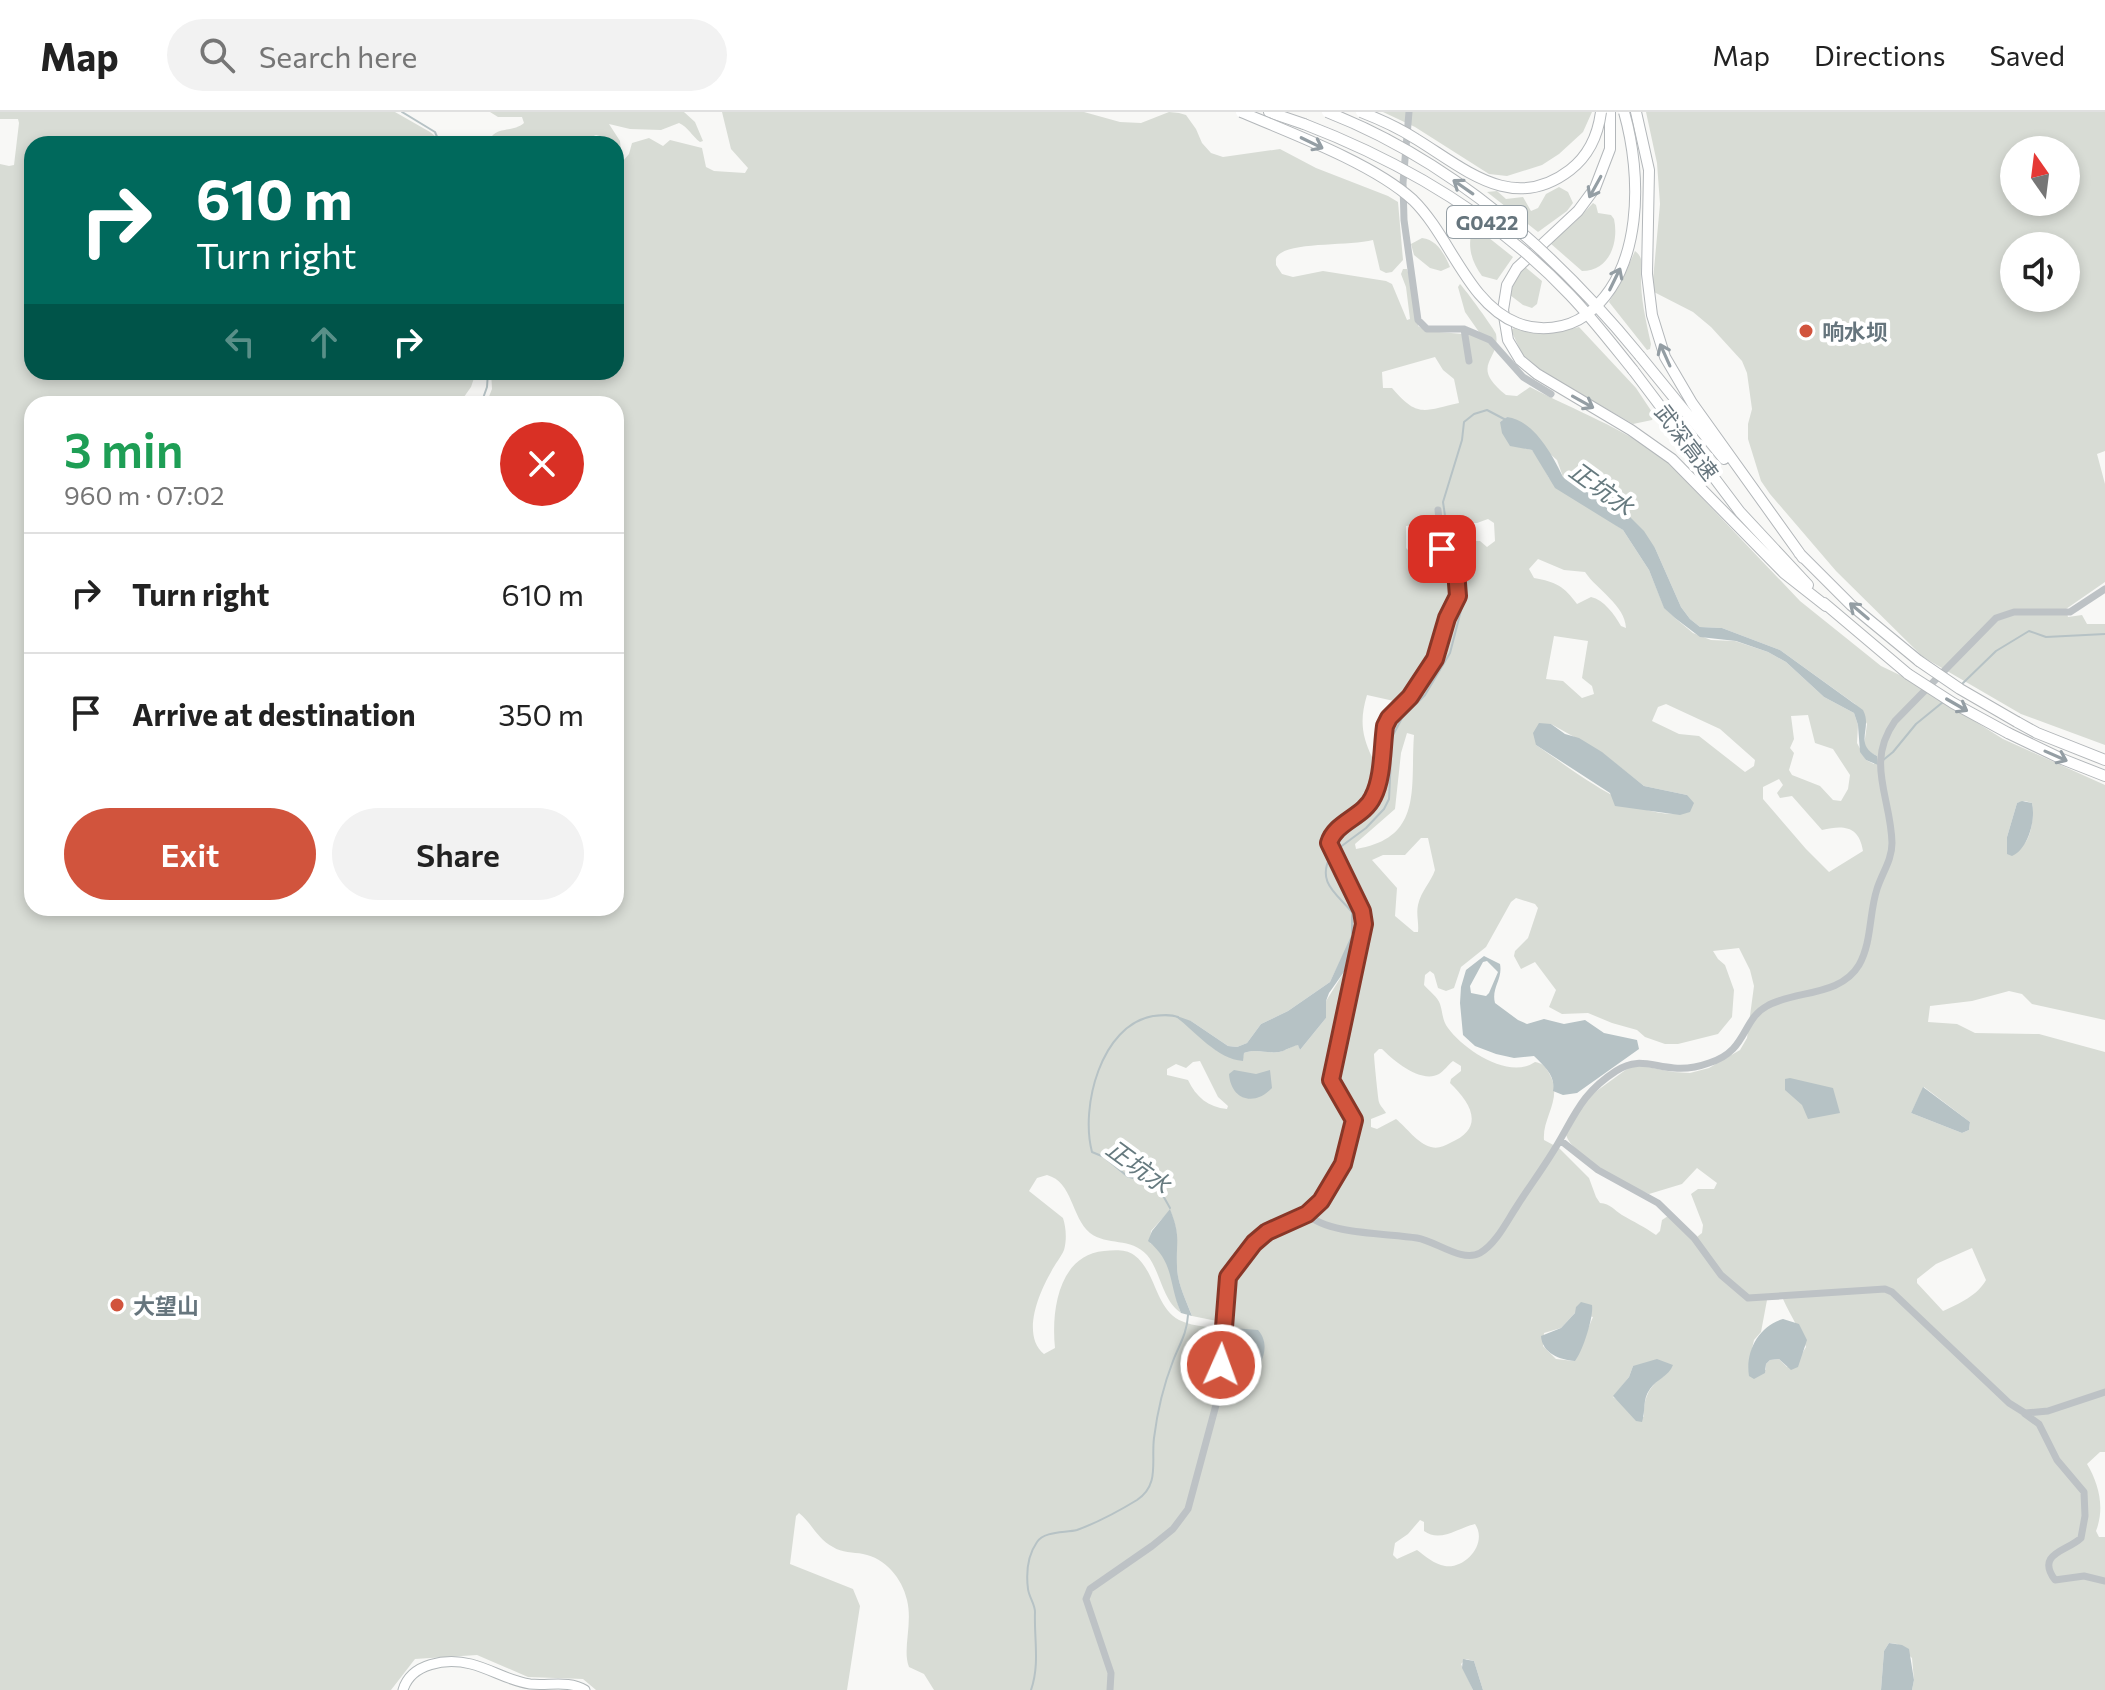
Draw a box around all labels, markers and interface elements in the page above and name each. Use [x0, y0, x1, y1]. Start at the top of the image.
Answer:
search box [167, 19, 727, 91]
text: Map [40, 32, 119, 79]
icon: search [195, 33, 239, 77]
text: Search here [259, 37, 417, 74]
text: Map [1712, 38, 1770, 72]
text: Directions [1814, 38, 1945, 72]
text: Saved [1989, 38, 2065, 72]
one-way arrow [1300, 136, 1324, 151]
north arrow [2000, 136, 2080, 216]
map controls [2000, 136, 2080, 312]
text: 610 m [196, 163, 353, 232]
icon: right [64, 168, 168, 272]
one-way arrow [1586, 175, 1602, 198]
one-way arrow [1452, 179, 1474, 195]
road number: G0422 [1447, 206, 1527, 238]
text: Turn right [196, 232, 357, 276]
button: sound [2000, 232, 2080, 312]
one-way arrow [1608, 267, 1623, 291]
place label: 响水坝 [1822, 318, 1888, 345]
icon: left [218, 320, 262, 364]
icon: ahead [302, 320, 346, 364]
icon: right [386, 320, 430, 364]
marker: 响水坝 [1797, 322, 1815, 340]
one-way arrow [1657, 343, 1672, 368]
one-way arrow [1570, 395, 1594, 410]
street label: 武深高速 [1650, 399, 1724, 485]
text: 3 min [64, 419, 184, 478]
button: close [500, 422, 584, 506]
water label: 正坑水 [1564, 455, 1640, 521]
text: 960 m · 07:02 [64, 479, 224, 510]
pin [1408, 515, 1476, 583]
icon: arrive [1420, 527, 1464, 571]
icon: right [64, 571, 108, 615]
text: Turn right [132, 575, 269, 612]
text: 610 m [501, 575, 584, 612]
one-way arrow [1849, 602, 1870, 620]
icon: arrive [64, 691, 108, 735]
text: Arrive at destination [132, 695, 416, 732]
text: 350 m [498, 695, 584, 732]
one-way arrow [1945, 697, 1968, 713]
one-way arrow [2043, 749, 2067, 764]
button: Exit [64, 808, 316, 900]
button: Share [332, 808, 584, 900]
water label: 正坑水 [1101, 1133, 1177, 1199]
place label: 大望山 [133, 1292, 199, 1319]
marker: 大望山 [108, 1296, 126, 1314]
position arrow [1179, 1323, 1263, 1407]

